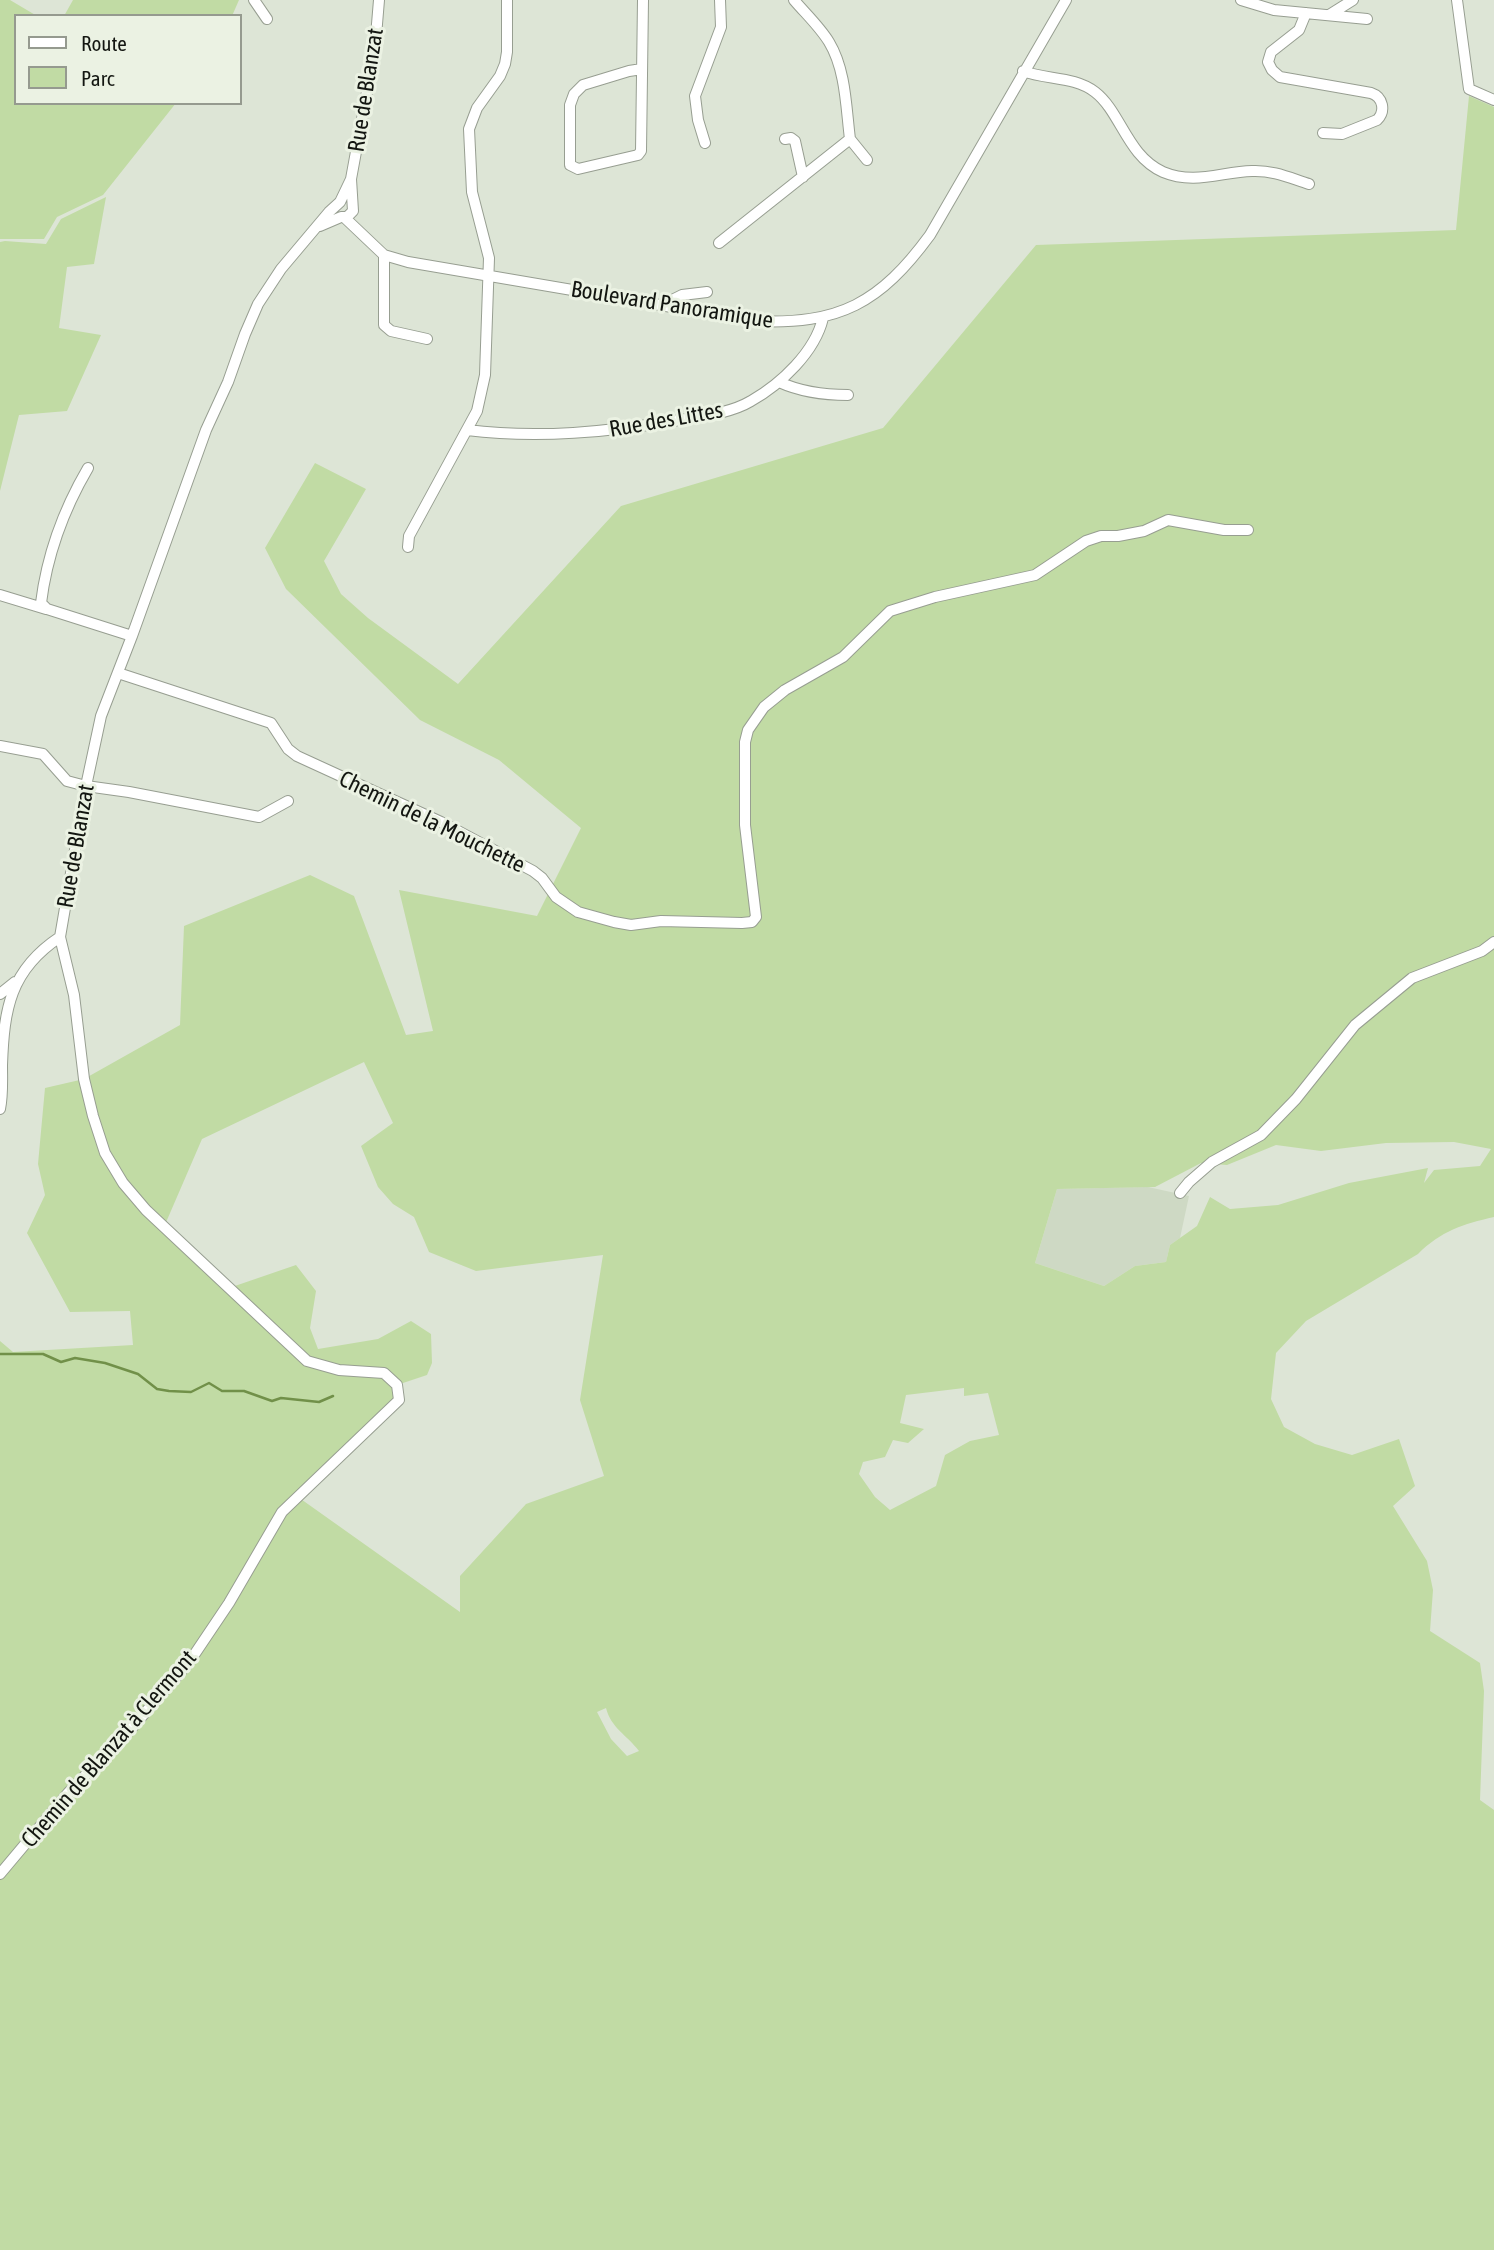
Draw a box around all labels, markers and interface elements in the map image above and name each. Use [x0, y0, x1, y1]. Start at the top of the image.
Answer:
legend [14, 14, 242, 105]
street label: Rue de Blanzat [343, 26, 389, 154]
text: Route [81, 31, 127, 55]
text: Parc [81, 66, 115, 90]
street label: Boulevard Panoramique [569, 275, 775, 335]
street label: Rue des Littes [607, 396, 725, 444]
street label: Chemin de la Mouchette [335, 765, 529, 879]
street label: Rue de Blanzat [52, 782, 100, 910]
street label: Chemin de Blanzat à Clermont [16, 1645, 202, 1853]

